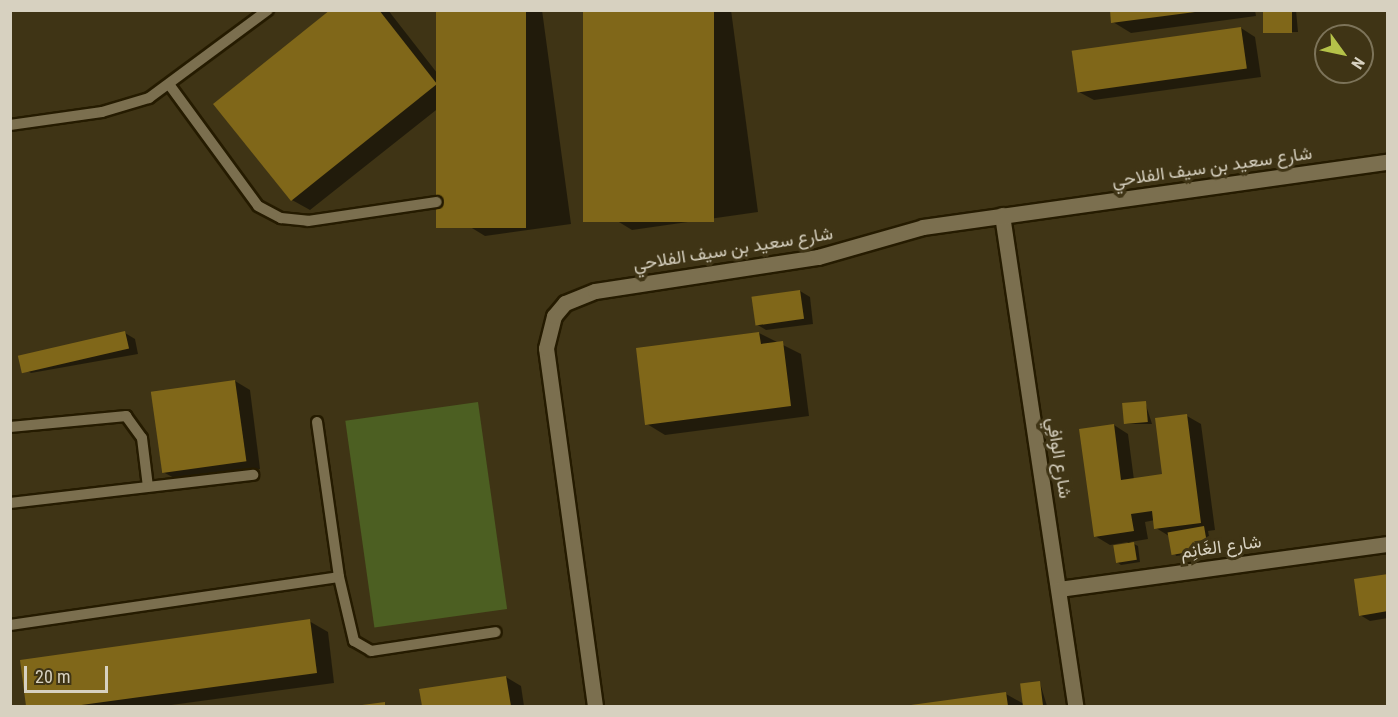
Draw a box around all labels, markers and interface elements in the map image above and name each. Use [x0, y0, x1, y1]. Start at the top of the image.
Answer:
north arrow [1314, 24, 1374, 84]
text: N [1347, 54, 1368, 72]
street label: شارع سعيد بن سيف الفلاحي [1110, 142, 1314, 192]
street label: شارع سعيد بن سيف الفلاحي [632, 223, 834, 275]
street label: شارع الوافِي [1042, 416, 1076, 500]
street label: شارع الغَانِم [1179, 531, 1263, 563]
scale bar [27, 654, 111, 692]
text: 20 m [35, 666, 70, 687]

